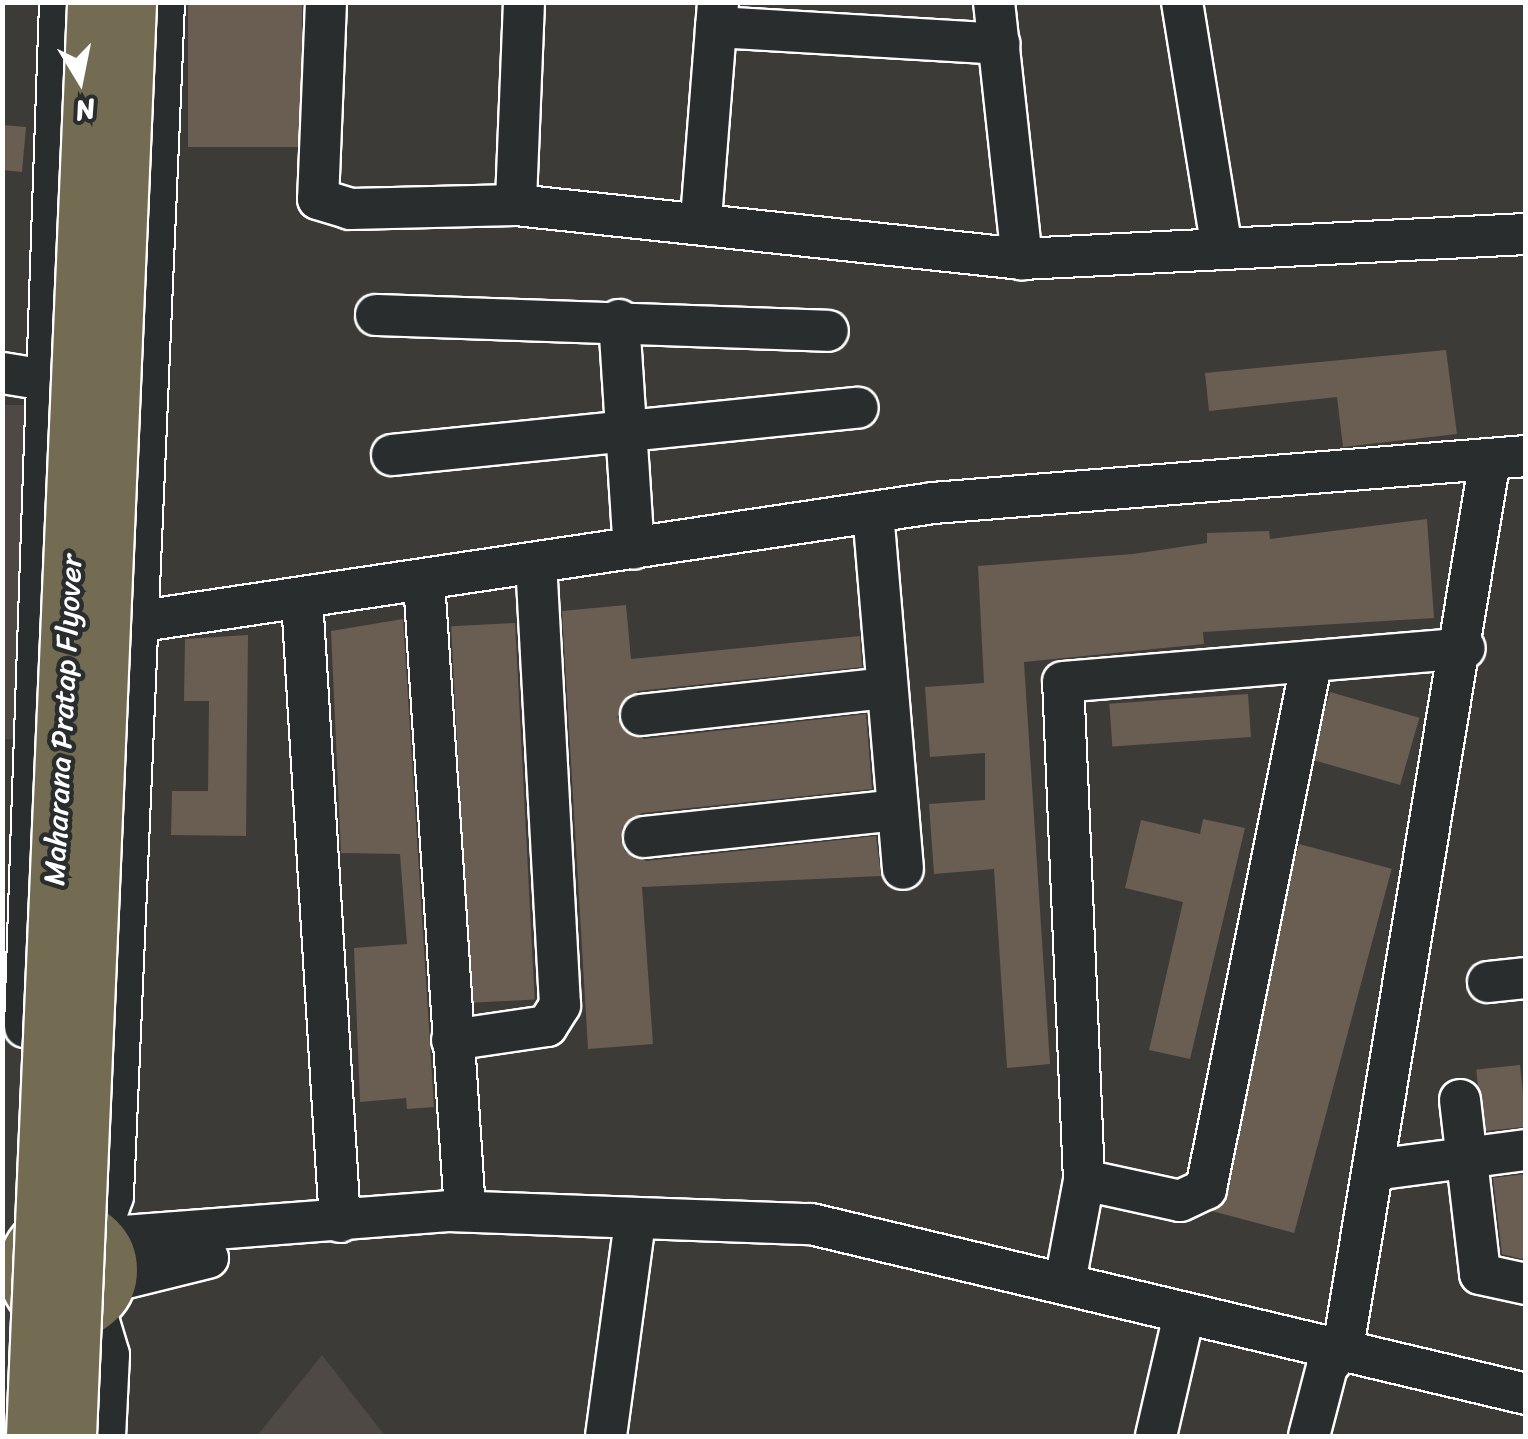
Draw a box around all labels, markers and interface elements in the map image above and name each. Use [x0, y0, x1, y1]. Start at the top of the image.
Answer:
north arrow [30, 30, 130, 130]
text: N [71, 84, 99, 136]
street label: Maharana Pratap Flyover [36, 553, 90, 887]

